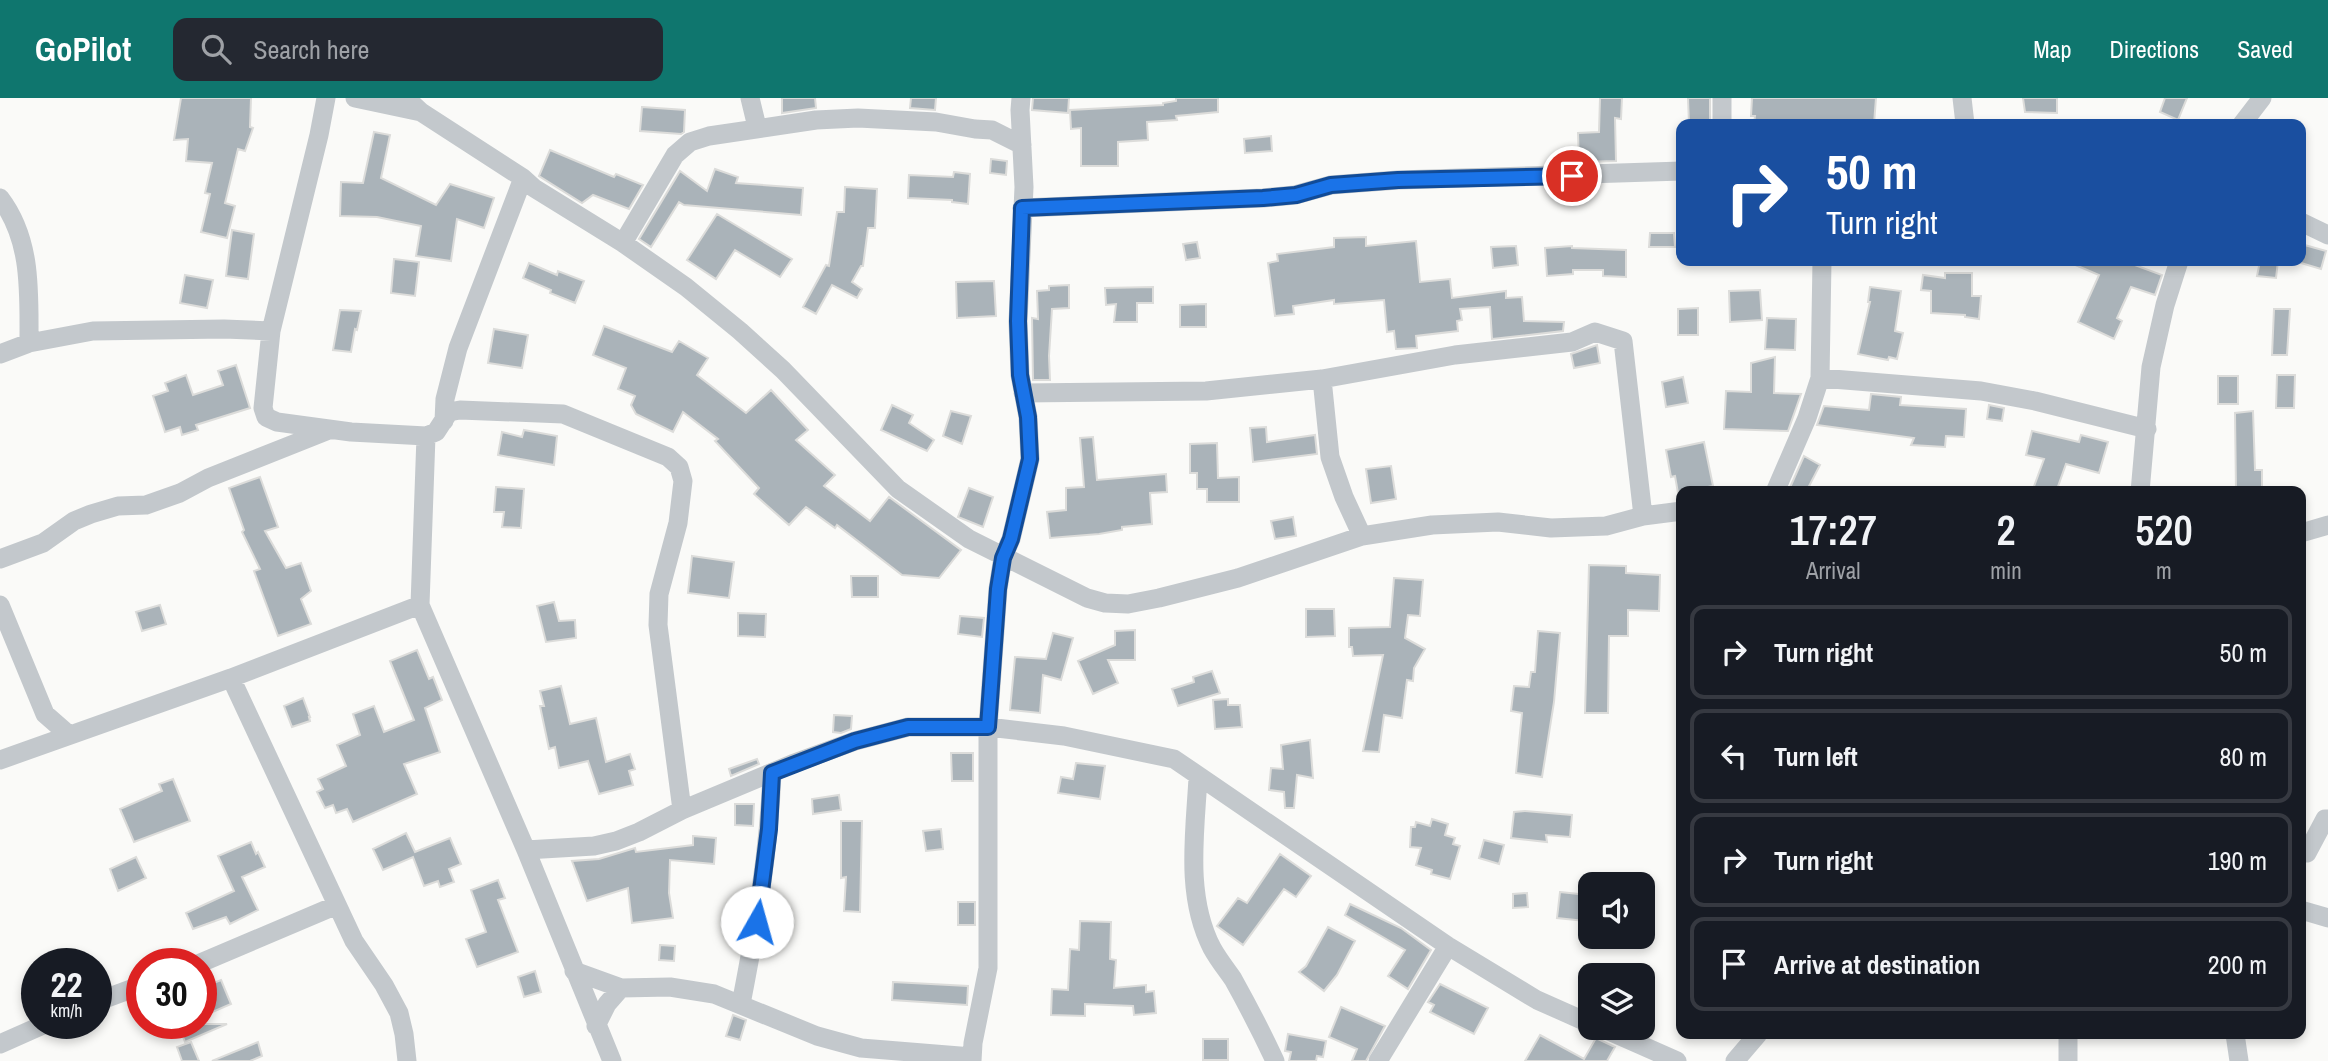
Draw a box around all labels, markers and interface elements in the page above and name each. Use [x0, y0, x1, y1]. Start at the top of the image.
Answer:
search box [173, 18, 663, 81]
text: GoPilot [35, 27, 131, 71]
icon: search [197, 30, 235, 68]
text: Search here [253, 32, 369, 67]
text: Map [2033, 33, 2071, 65]
text: Directions [2109, 33, 2199, 65]
text: Saved [2237, 33, 2293, 65]
text: 50 m [1826, 138, 1918, 204]
pin [1542, 146, 1602, 206]
icon: right [1711, 147, 1802, 238]
icon: arrive [1553, 157, 1591, 195]
text: Turn right [1826, 201, 1938, 244]
text: 17:27 [1789, 502, 1877, 558]
text: 2 [1996, 502, 2016, 558]
text: 520 [2135, 502, 2193, 558]
text: Arrival [1806, 555, 1860, 586]
text: min [1990, 555, 2022, 586]
text: m [2156, 555, 2172, 586]
icon: right [1715, 633, 1753, 671]
text: Turn right [1774, 635, 1873, 670]
text: 50 m [2220, 635, 2267, 670]
icon: left [1715, 737, 1753, 775]
text: Turn left [1774, 739, 1858, 774]
text: 80 m [2220, 739, 2267, 774]
icon: right [1715, 841, 1753, 879]
text: Turn right [1774, 843, 1873, 878]
text: 190 m [2208, 843, 2267, 878]
map controls [1578, 872, 1655, 1040]
button: sound [1578, 872, 1655, 949]
position arrow [720, 885, 794, 959]
icon: arrive [1715, 945, 1753, 983]
text: Arrive at destination [1774, 947, 1980, 982]
text: 200 m [2208, 947, 2267, 982]
speed limit sign: 30 [126, 948, 217, 1039]
text: 22 [51, 961, 82, 1008]
button: layers [1578, 963, 1655, 1040]
text: km/h [51, 998, 83, 1023]

